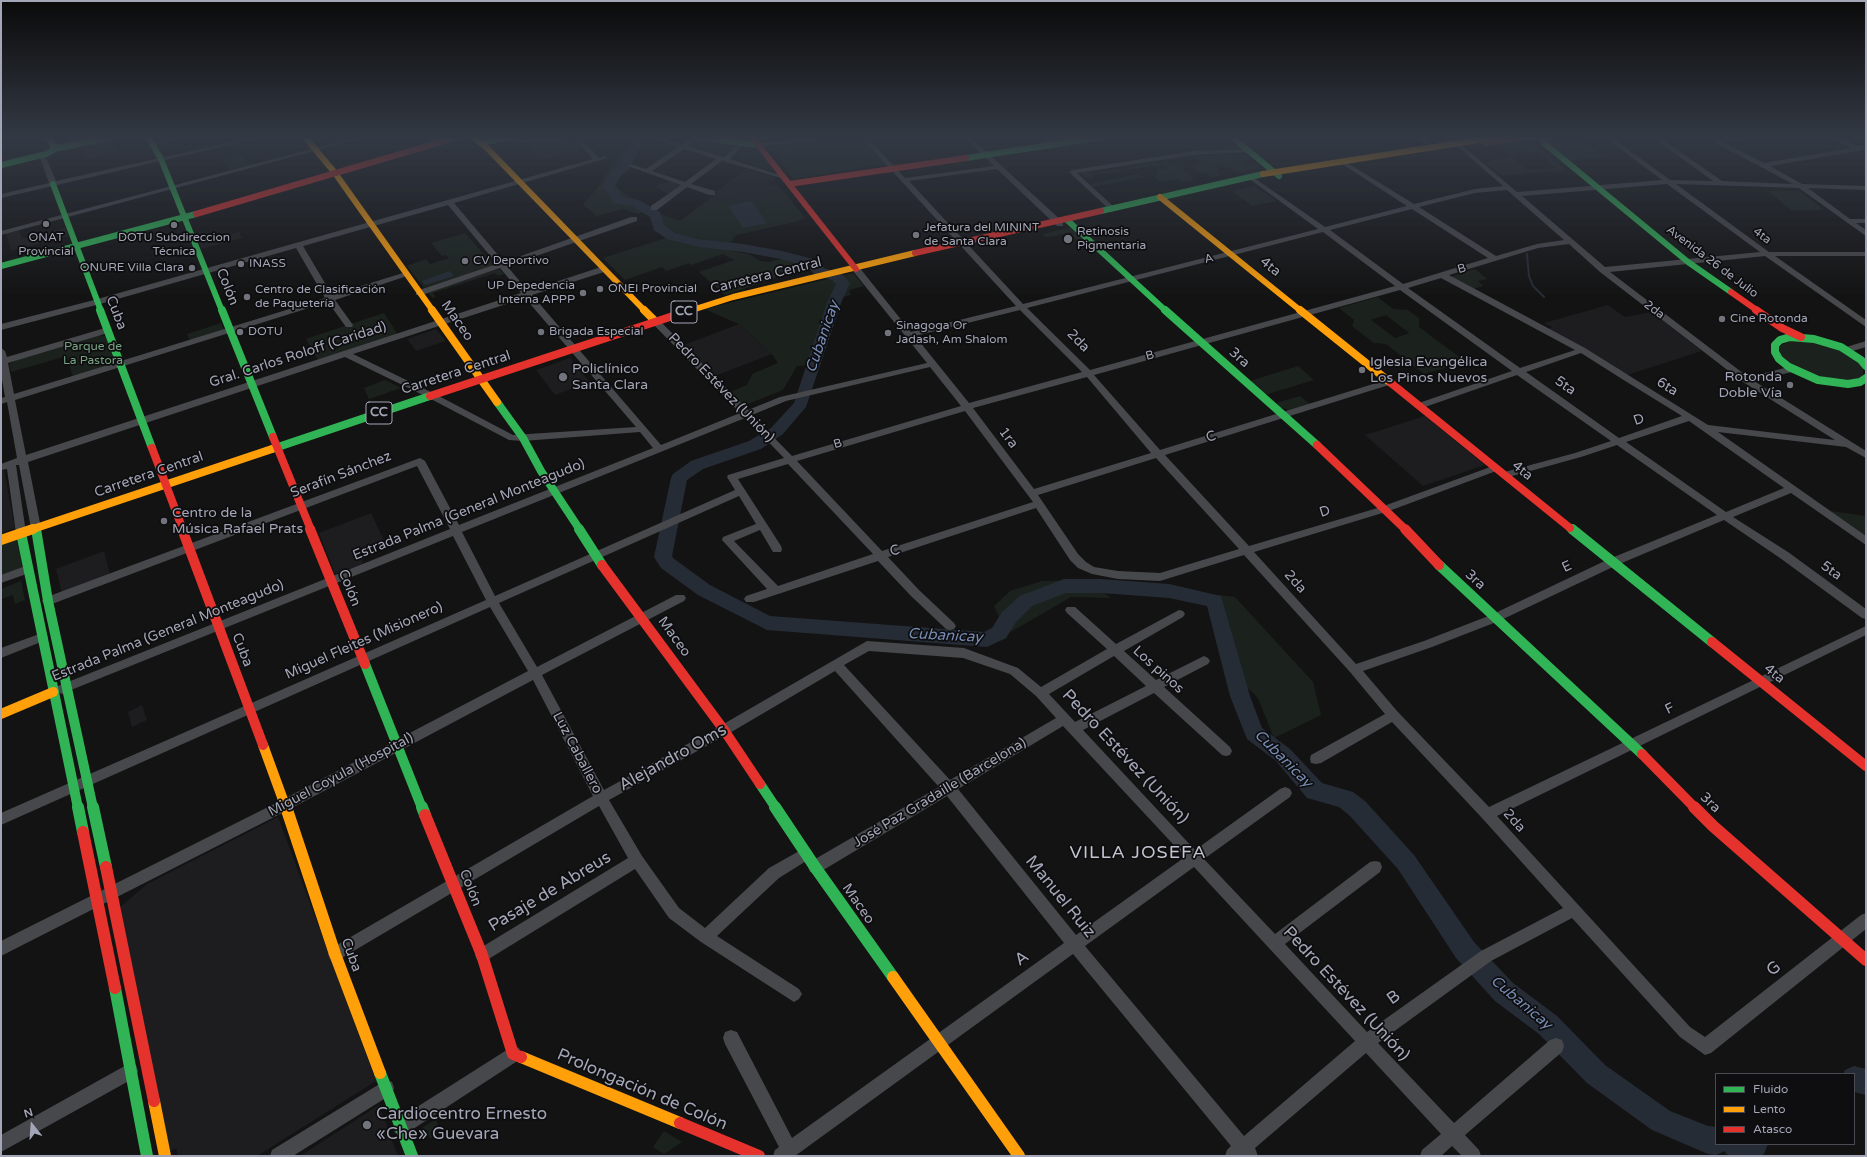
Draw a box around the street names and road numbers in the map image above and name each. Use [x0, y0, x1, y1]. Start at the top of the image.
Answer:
street label: Avenida 26 de Julio [1663, 223, 1761, 301]
street label: 4ta [1750, 225, 1774, 247]
street label: A [1203, 251, 1215, 267]
street label: Carretera Central [709, 254, 823, 298]
street label: 4ta [1256, 254, 1284, 280]
street label: B [1456, 261, 1468, 277]
street label: Colón [212, 266, 242, 308]
street label: Cuba [102, 294, 130, 332]
street label: Maceo [437, 298, 477, 344]
street label: 2da [1641, 298, 1667, 322]
road number: CC [671, 301, 697, 323]
street label: Gral. Carlos Roloff (Caridad) [207, 318, 389, 392]
street label: 2da [1063, 326, 1093, 356]
street label: Pedro Estévez (Unión) [664, 330, 778, 446]
street label: 3ra [1225, 344, 1253, 372]
street label: Carretera Central [399, 347, 513, 399]
street label: B [1144, 348, 1156, 364]
street label: 5ta [1551, 373, 1579, 399]
street label: 6ta [1653, 374, 1681, 400]
road number: CC [366, 402, 392, 424]
street label: D [1631, 410, 1647, 430]
street label: 1ra [995, 424, 1021, 452]
street label: C [1204, 428, 1218, 446]
street label: B [832, 436, 844, 452]
street label: Serafín Sánchez [288, 448, 394, 502]
street label: Carretera Central [92, 449, 206, 501]
street label: Estrada Palma (General Monteagudo) [351, 456, 587, 564]
street label: 4ta [1508, 458, 1536, 484]
street label: D [1318, 502, 1332, 522]
street label: C [888, 542, 902, 560]
street label: E [1559, 557, 1575, 577]
street label: 5ta [1817, 558, 1845, 584]
street label: 3ra [1461, 566, 1489, 594]
street label: Colón [334, 567, 364, 609]
street label: 2da [1280, 567, 1310, 597]
street label: Estrada Palma (General Monteagudo) [50, 577, 286, 685]
street label: Miguel Fleites (Misionero) [283, 599, 445, 683]
street label: Maceo [654, 614, 694, 660]
street label: Cuba [228, 631, 256, 669]
street label: Los pinos [1129, 643, 1187, 697]
street label: 4ta [1760, 661, 1788, 687]
street label: Pedro Estévez (Unión) [1057, 685, 1193, 829]
street label: F [1662, 700, 1678, 718]
street label: Luz Caballero [548, 709, 606, 797]
street label: Alejandro Oms [616, 720, 730, 796]
street label: Miguel Coyula (Hospital) [266, 730, 416, 820]
street label: José Paz Gradaille (Barcelona) [851, 735, 1029, 851]
street label: 3ra [1696, 789, 1724, 817]
street label: 2da [1499, 806, 1529, 836]
street label: Pasaje de Abreus [485, 847, 615, 937]
street label: Manuel Ruiz [1021, 852, 1099, 942]
street label: Colón [455, 867, 485, 909]
street label: Maceo [838, 881, 878, 927]
street label: Pedro Estévez (Unión) [1278, 922, 1414, 1066]
street label: Cuba [337, 936, 365, 974]
street label: A [1011, 947, 1033, 971]
street label: G [1763, 957, 1785, 981]
street label: B [1383, 986, 1405, 1010]
street label: Prolongación de Colón [554, 1045, 730, 1135]

